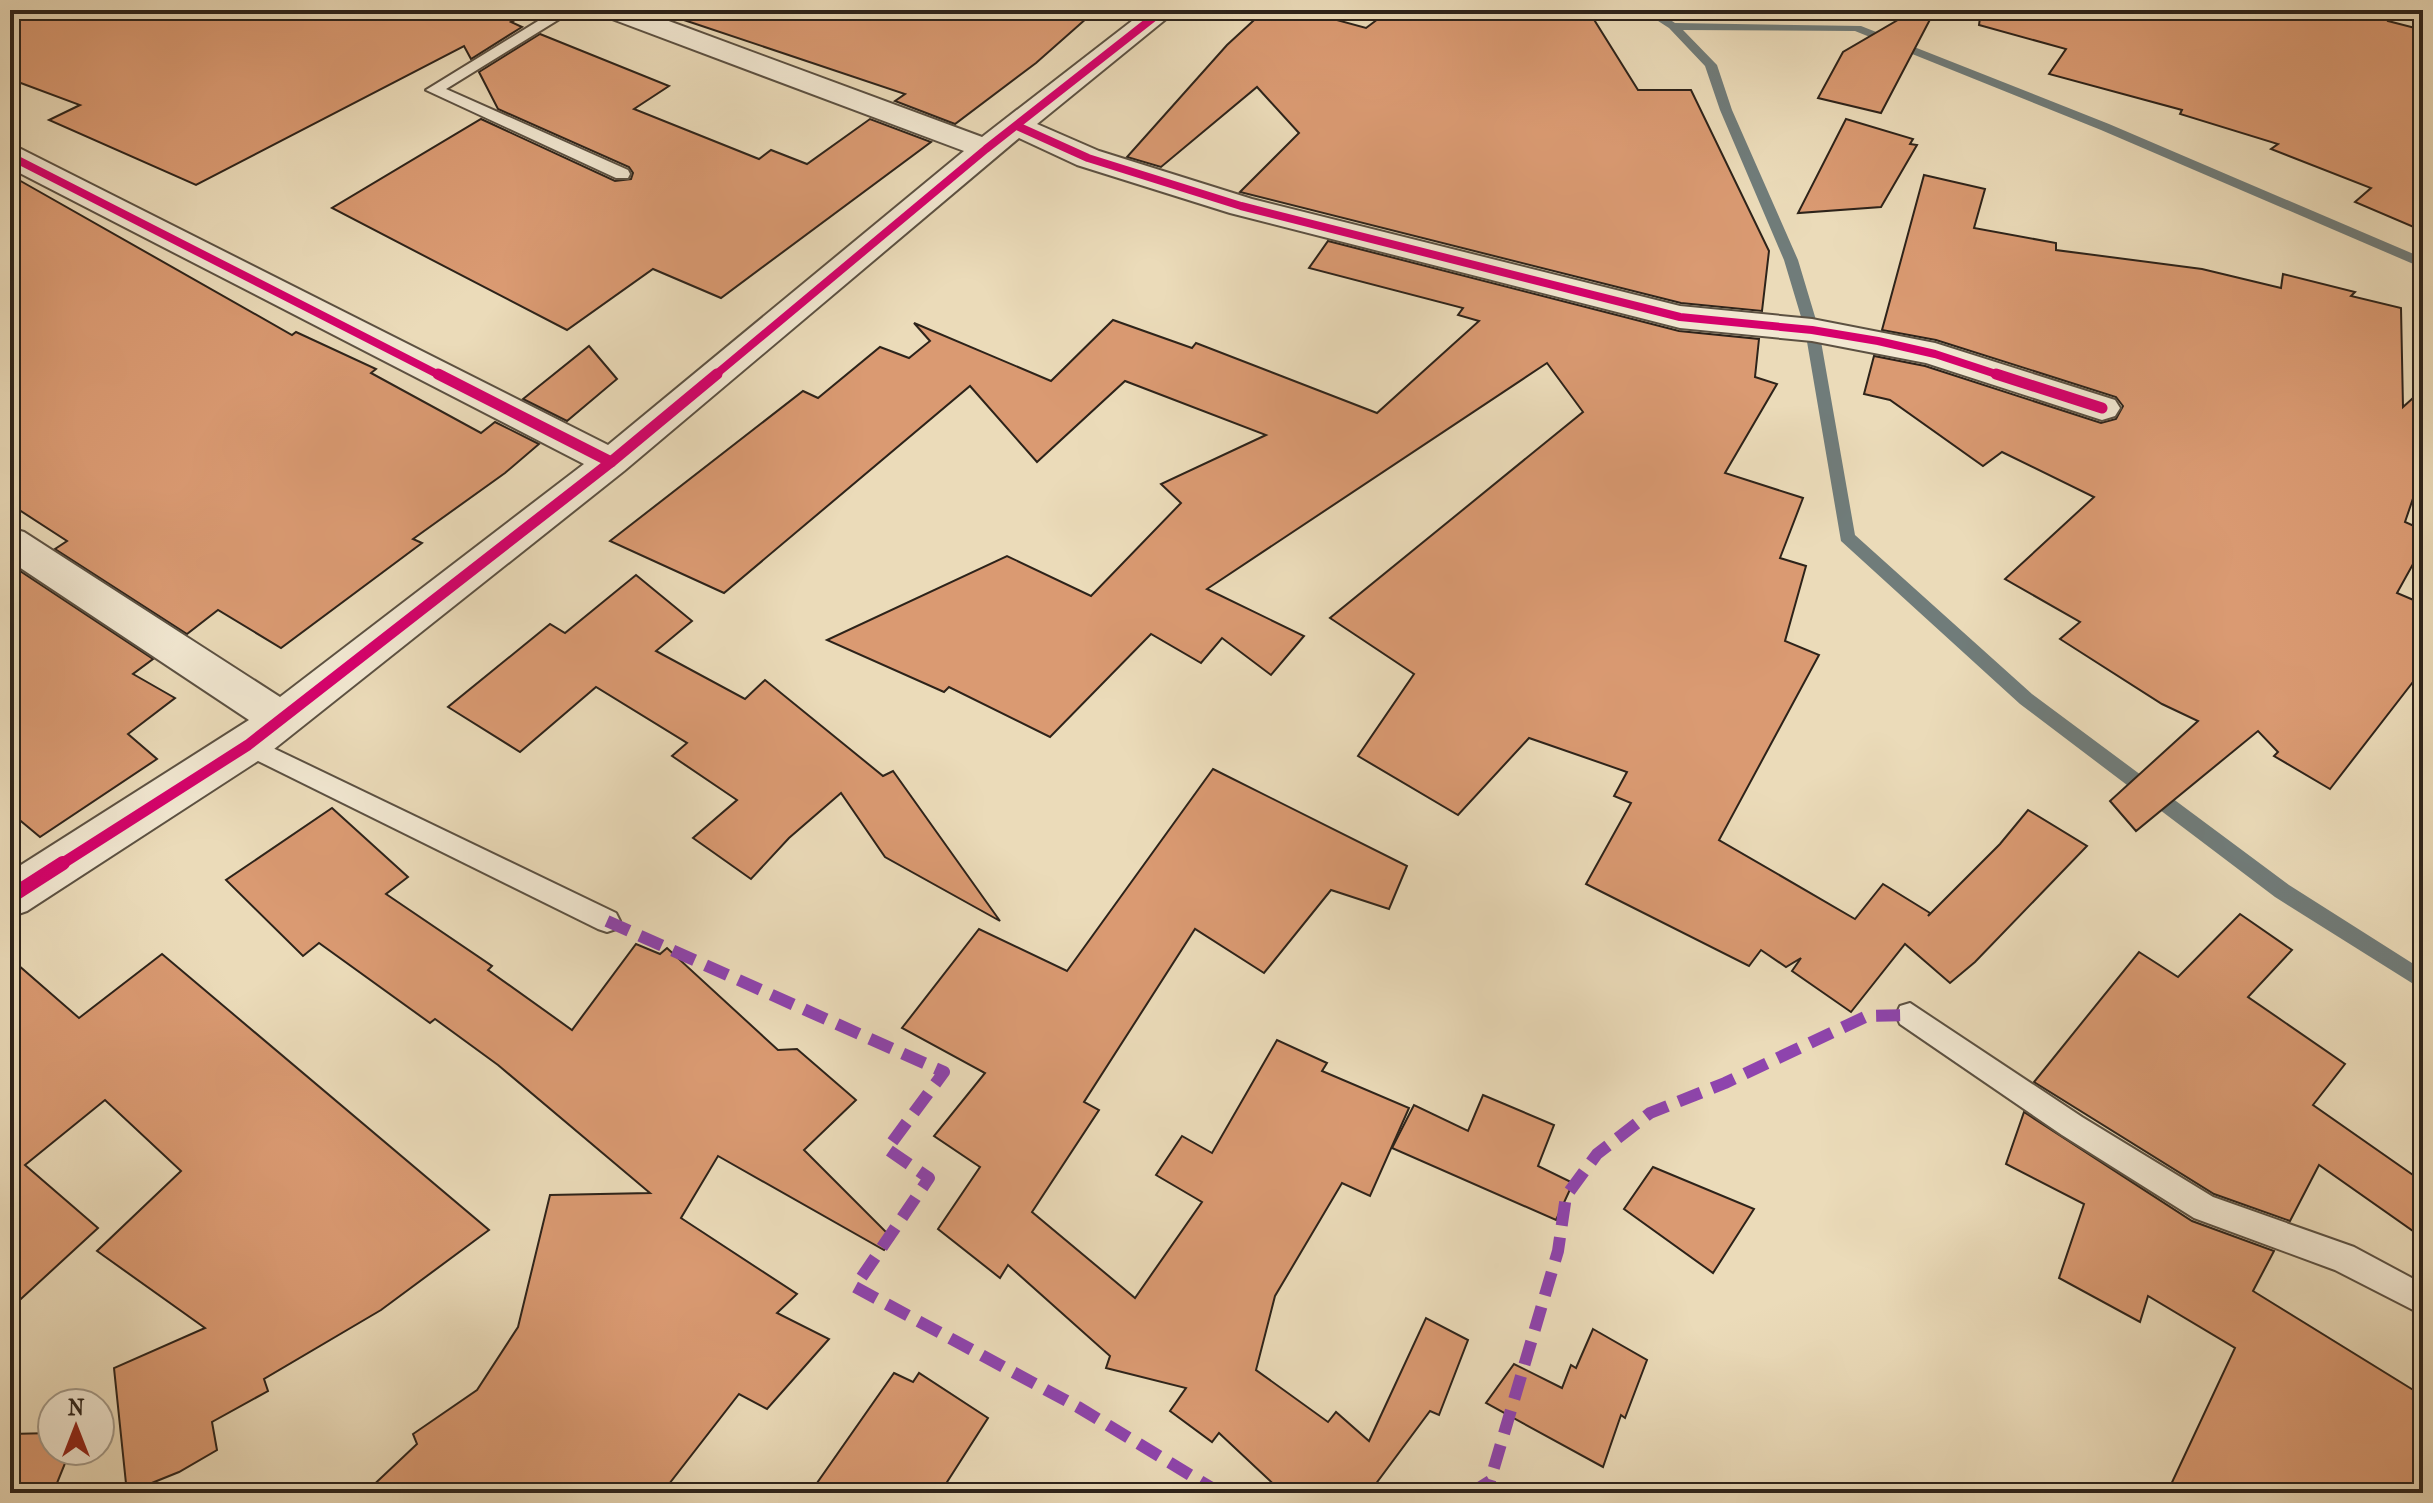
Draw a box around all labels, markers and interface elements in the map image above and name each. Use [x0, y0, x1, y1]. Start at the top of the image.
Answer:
north arrow [36, 1387, 116, 1467]
text: N [68, 1395, 85, 1421]

